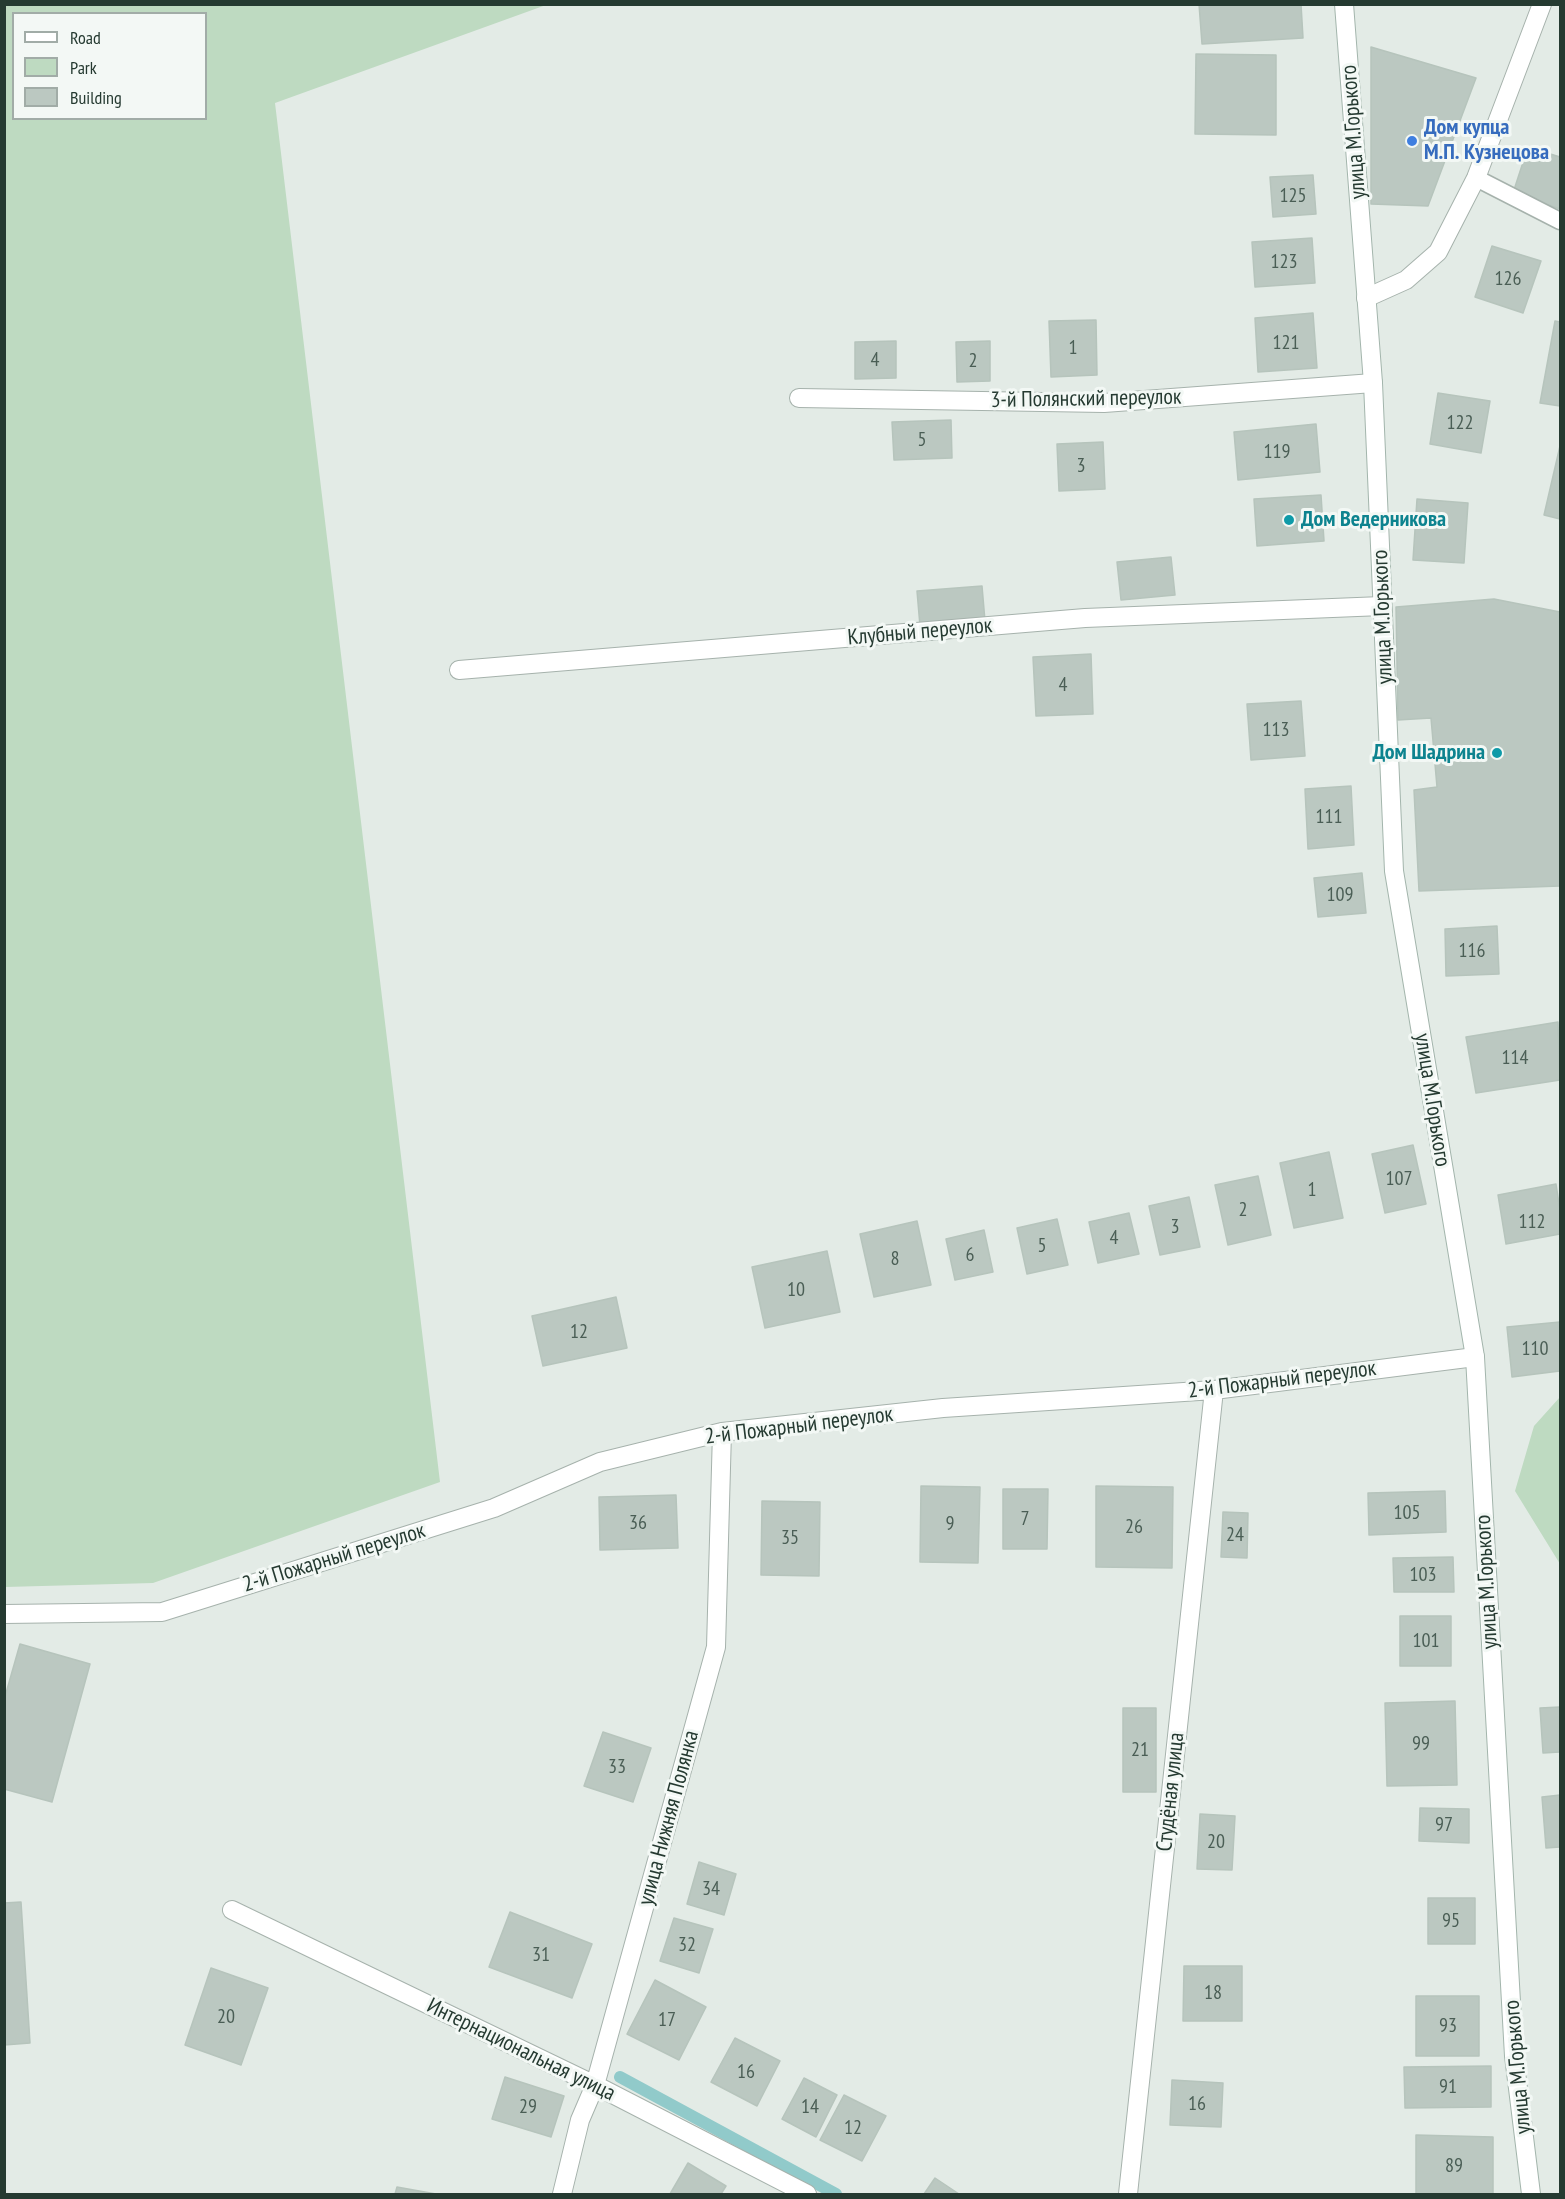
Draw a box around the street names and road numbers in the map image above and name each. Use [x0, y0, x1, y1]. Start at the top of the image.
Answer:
street label: улица М.Горького [1336, 64, 1372, 200]
street label: 3-й Полянский переулок [990, 384, 1182, 414]
street label: улица М.Горького [1367, 549, 1399, 685]
street label: Клубный переулок [847, 613, 993, 651]
street label: улица М.Горького [1408, 1031, 1456, 1169]
street label: 2-й Пожарный переулок [1186, 1355, 1378, 1405]
street label: 2-й Пожарный переулок [703, 1401, 895, 1451]
street label: улица М.Горького [1470, 1514, 1504, 1650]
street label: 2-й Пожарный переулок [240, 1518, 428, 1598]
street label: улица Нижняя Полянка [633, 1728, 705, 1908]
street label: Студёная улица [1152, 1731, 1190, 1853]
street label: Интернациональная улица [422, 1993, 620, 2107]
street label: улица М.Горького [1499, 1999, 1537, 2135]

